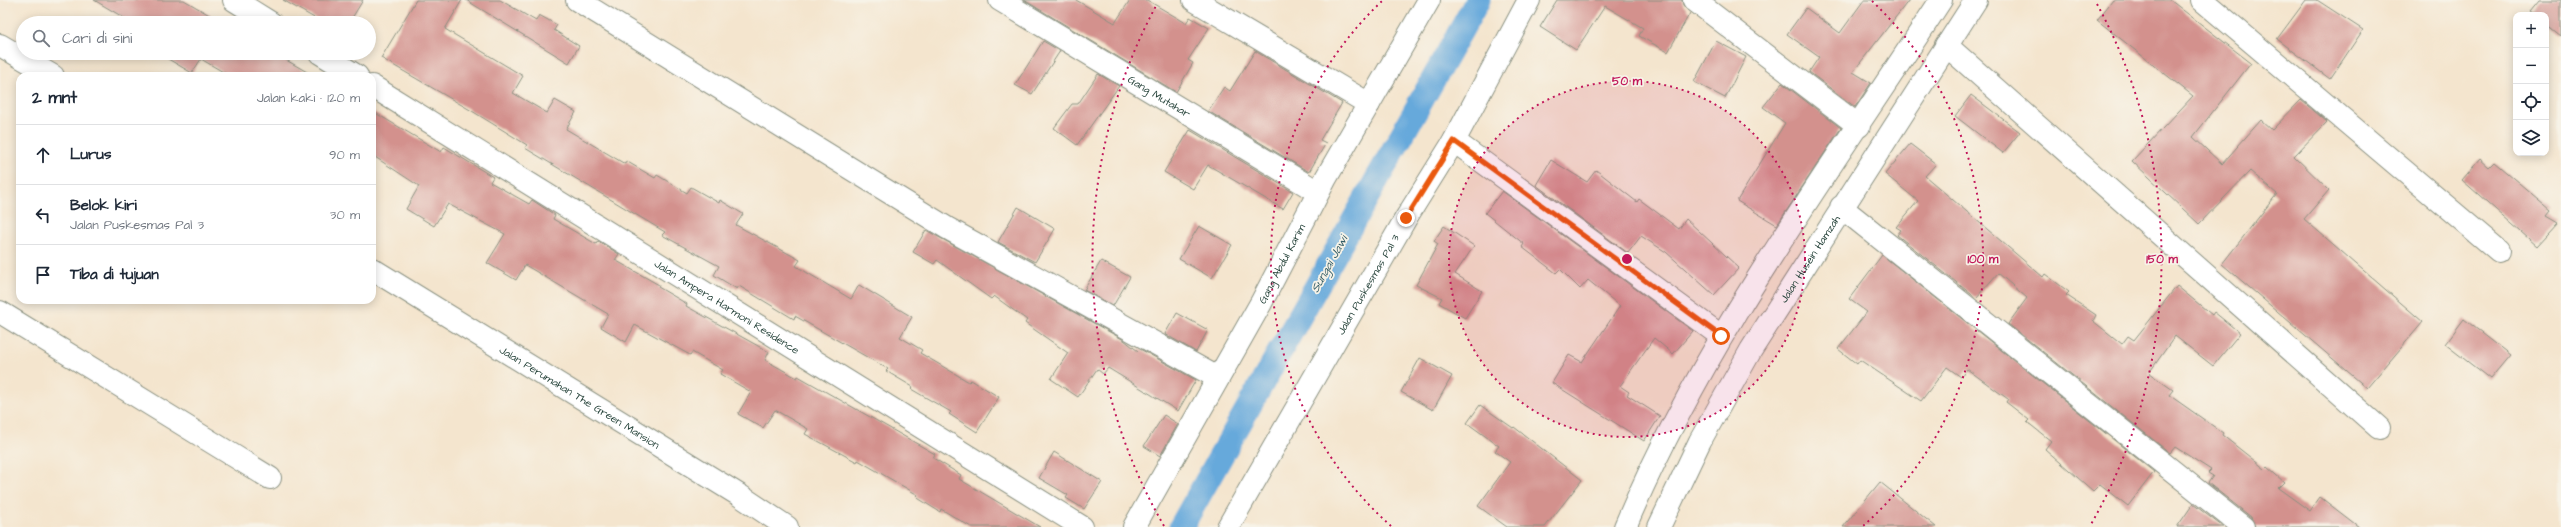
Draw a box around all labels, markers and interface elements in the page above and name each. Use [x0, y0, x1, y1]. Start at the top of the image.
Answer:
map controls [2513, 12, 2549, 156]
button: + [2513, 12, 2549, 48]
search box [16, 16, 376, 60]
icon: search [30, 27, 52, 49]
text: Cari di sini [62, 28, 132, 49]
button: − [2513, 48, 2549, 84]
street label: Gang Mutahar [1125, 72, 1193, 121]
text: 50 m [1612, 73, 1643, 90]
button: locate [2513, 84, 2549, 120]
text: 2 mnt [32, 86, 77, 110]
text: Jalan kaki · 120 m [257, 89, 360, 107]
button: layers [2513, 120, 2549, 156]
icon: ahead [32, 144, 54, 166]
text: Lurus [70, 144, 111, 165]
text: 90 m [329, 146, 360, 164]
text: Belok kiri [70, 195, 137, 216]
icon: left [32, 204, 54, 226]
text: 30 m [330, 206, 360, 224]
route end [1397, 209, 1415, 227]
street label: Jalan Husein Hamzah [1776, 212, 1844, 306]
text: Jalan Puskesmas Pal 3 [70, 216, 204, 234]
street label: Gang Abdul Karim [1255, 221, 1309, 306]
water label: Sungai Jawi [1307, 231, 1354, 296]
street label: Jalan Puskesmas Pal 3 [1333, 231, 1403, 338]
text: 100 m [1968, 251, 1999, 268]
text: 150 m [2146, 251, 2179, 268]
centre of rings [1620, 252, 1634, 266]
street label: Jalan Ampera Harmoni Residence [651, 256, 802, 358]
icon: arrive [32, 264, 54, 286]
text: Tiba di tujuan [70, 264, 159, 285]
route start [1712, 327, 1730, 345]
street label: Jalan Perumahan The Green Mansion [496, 342, 663, 453]

